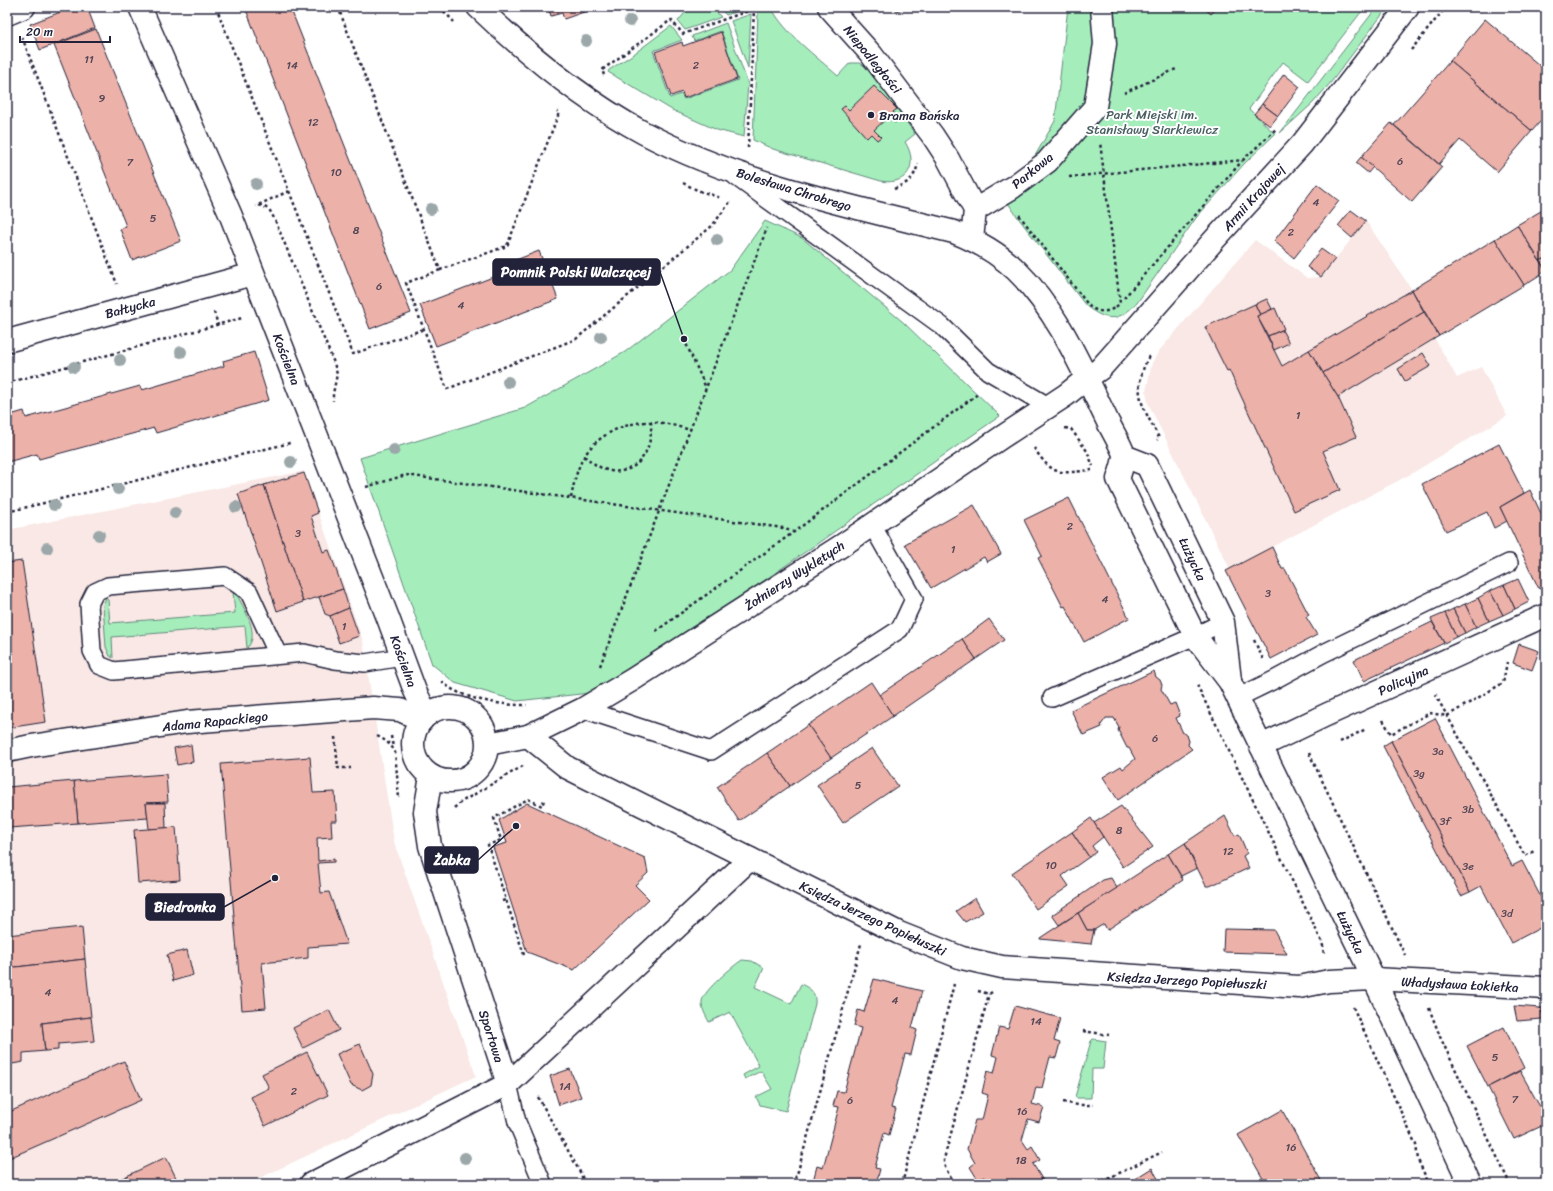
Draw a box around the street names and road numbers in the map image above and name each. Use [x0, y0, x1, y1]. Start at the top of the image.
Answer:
street label: Niepodległości [837, 20, 908, 99]
street label: Parkowa [1006, 146, 1059, 195]
street label: Armii Krajowej [1216, 157, 1291, 237]
street label: Bolesława Chrobrego [733, 161, 855, 218]
street label: Bałtycka [102, 290, 158, 325]
street label: Kościelna [266, 330, 307, 389]
street label: Żołnierzy Wyklętych [739, 534, 849, 617]
street label: Łużycka [1172, 534, 1213, 585]
street label: Kościelna [383, 632, 424, 691]
street label: Policyjna [1374, 659, 1433, 702]
street label: Adama Rapackiego [160, 704, 269, 739]
street label: Księdza Jerzego Popiełuszki [796, 874, 950, 963]
street label: Łużycka [1330, 907, 1371, 958]
street label: Księdza Jerzego Popiełuszki [1107, 965, 1268, 996]
street label: Władysława Łokietka [1401, 970, 1520, 999]
street label: Sportowa [472, 1007, 511, 1066]

